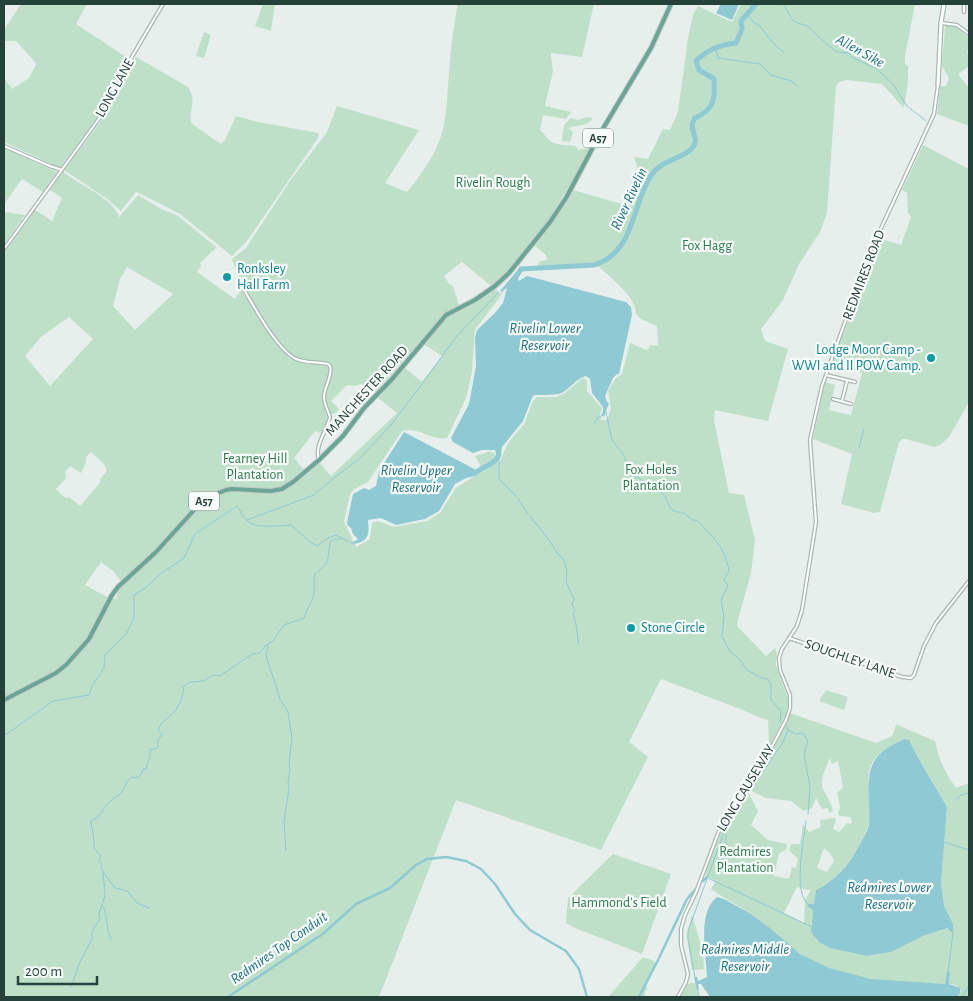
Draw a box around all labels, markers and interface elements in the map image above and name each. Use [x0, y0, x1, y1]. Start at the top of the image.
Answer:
water label: Allen Sike [832, 31, 887, 71]
street label: LONG LANE [93, 56, 137, 120]
road number: A57 [583, 128, 613, 148]
water label: River Rivelin [608, 166, 650, 232]
park label: Rivelin Rough [455, 176, 531, 190]
street label: REDMIRES ROAD [840, 228, 888, 322]
park label: Fox Hagg [682, 239, 732, 253]
place label: Ronksley Hall Farm [237, 262, 290, 292]
marker: Ronksley Hall Farm [221, 271, 233, 283]
water label: Rivelin Lower Reservoir [509, 321, 582, 353]
street label: MANCHESTER ROAD [323, 343, 411, 439]
place label: Lodge Moor Camp - WWI and II POW Camp. [792, 343, 921, 373]
marker: Lodge Moor Camp - WWI and II POW Camp. [925, 352, 937, 364]
park label: Fearney Hill Plantation [223, 452, 287, 482]
water label: Rivelin Upper Reservoir [380, 463, 453, 495]
park label: Fox Holes Plantation [622, 463, 680, 493]
road number: A57 [189, 492, 219, 511]
place label: Stone Circle [641, 621, 705, 635]
marker: Stone Circle [625, 622, 637, 634]
street label: SOUGHLEY LANE [803, 637, 897, 681]
street label: LONG CAUSEWAY [715, 742, 778, 834]
park label: Redmires Plantation [716, 845, 774, 875]
water label: Redmires Lower Reservoir [847, 880, 932, 912]
park label: Hammond's Field [571, 896, 667, 910]
water label: Redmires Top Conduit [228, 909, 330, 987]
water label: Redmires Middle Reservoir [701, 942, 790, 974]
scale bar [18, 954, 96, 986]
text: 200 m [25, 964, 62, 979]

